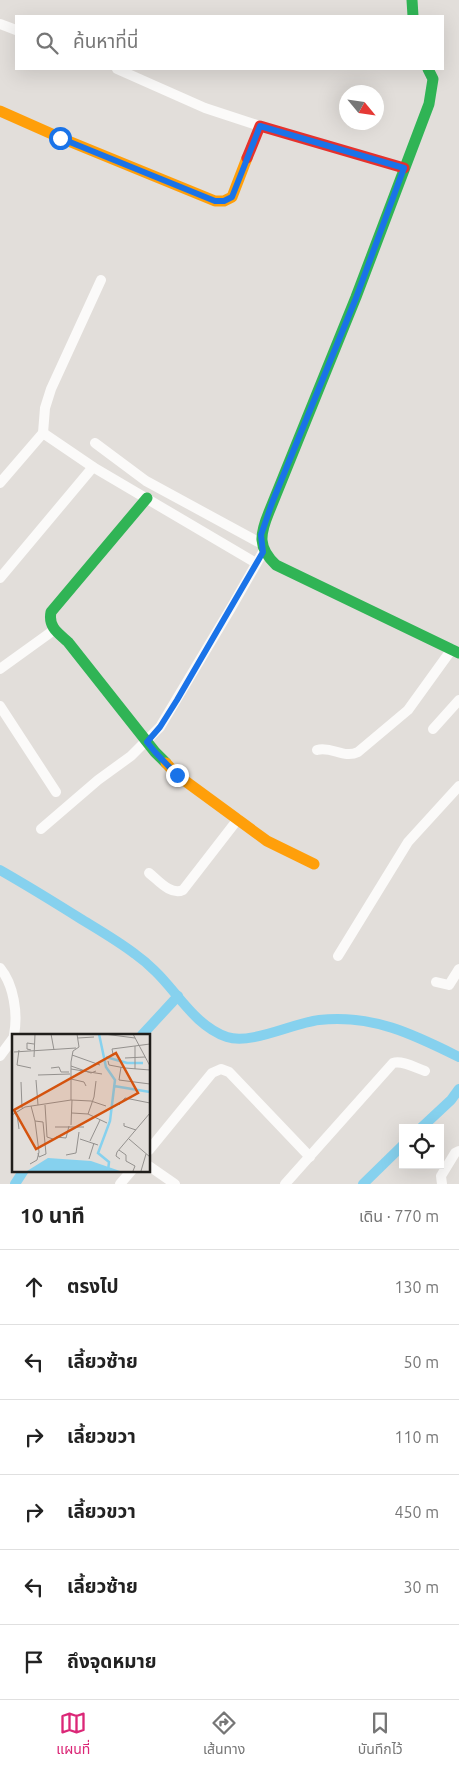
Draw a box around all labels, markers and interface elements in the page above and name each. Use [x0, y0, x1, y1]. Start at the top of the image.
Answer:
search box [15, 15, 444, 70]
icon: search [33, 29, 61, 57]
text: ค้นหาที่นี่ [73, 30, 138, 52]
north arrow [339, 85, 384, 130]
route start [49, 127, 72, 150]
route end [166, 764, 189, 787]
inset map [12, 1034, 150, 1172]
map controls [399, 1124, 444, 1169]
button: locate [399, 1124, 444, 1169]
text: 10 นาที [20, 1203, 85, 1227]
text: เดิน · 770 m [359, 1207, 439, 1225]
icon: ahead [20, 1273, 48, 1301]
text: ตรงไป [67, 1275, 119, 1297]
text: 130 m [394, 1278, 439, 1296]
icon: left [20, 1348, 48, 1376]
text: เลี้ยวซ้าย [67, 1350, 138, 1372]
text: 50 m [403, 1353, 439, 1371]
icon: right [20, 1423, 48, 1451]
text: เลี้ยวขวา [67, 1425, 136, 1447]
text: 110 m [394, 1428, 439, 1446]
icon: right [20, 1498, 48, 1526]
text: เลี้ยวขวา [67, 1500, 136, 1522]
text: 450 m [394, 1503, 439, 1521]
icon: left [20, 1573, 48, 1601]
text: เลี้ยวซ้าย [67, 1575, 138, 1597]
text: 30 m [403, 1578, 439, 1596]
icon: arrive [20, 1648, 48, 1676]
text: ถึงจุดหมาย [67, 1650, 157, 1672]
tab: แผนที่ [56, 1709, 90, 1760]
tab: เส้นทาง [203, 1709, 245, 1760]
tab: บันทึกไว้ [358, 1709, 403, 1760]

